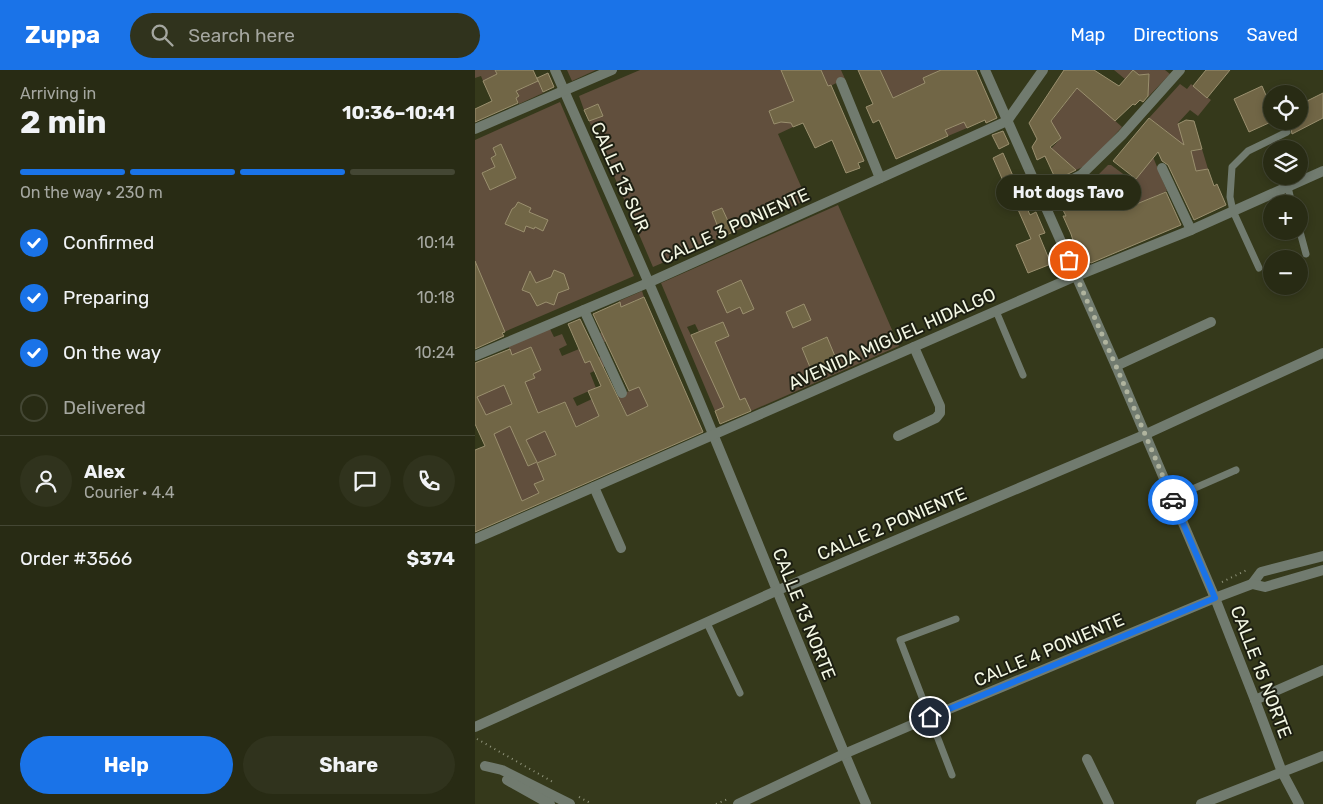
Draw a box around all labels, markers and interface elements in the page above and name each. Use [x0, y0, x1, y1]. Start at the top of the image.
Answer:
search box [130, 13, 480, 58]
text: Zuppa [25, 21, 100, 49]
icon: search [148, 21, 176, 49]
text: Search here [188, 24, 295, 47]
text: Map [1070, 24, 1105, 46]
text: Directions [1133, 24, 1219, 46]
text: Saved [1247, 24, 1298, 46]
text: Arriving in [20, 84, 96, 103]
map controls [1263, 85, 1308, 295]
button: locate [1263, 85, 1308, 130]
text: 10:36–10:41 [342, 101, 455, 124]
text: 2 min [20, 103, 107, 141]
street label: CALLE 13 SUR [586, 119, 654, 236]
button: layers [1263, 140, 1308, 185]
callout: Hot dogs Tavo [997, 175, 1141, 210]
text: On the way · 230 m [20, 183, 163, 202]
street label: CALLE 3 PONIENTE [657, 183, 813, 269]
text: Hot dogs Tavo [1013, 183, 1124, 202]
button: + [1263, 195, 1308, 240]
icon: check [20, 229, 48, 257]
text: Confirmed [63, 231, 154, 254]
text: 10:14 [417, 233, 455, 252]
pin [1048, 239, 1090, 281]
icon: bag [1055, 246, 1083, 274]
button: − [1263, 250, 1308, 295]
street label: AVENIDA MIGUEL HIDALGO [785, 283, 999, 395]
icon: check [20, 284, 48, 312]
text: Preparing [63, 286, 149, 309]
text: 10:18 [417, 288, 455, 307]
icon: check [20, 339, 48, 367]
text: On the way [63, 341, 161, 364]
text: 10:24 [415, 343, 455, 362]
text: Delivered [63, 396, 146, 419]
button: person [20, 455, 72, 507]
button: chat [339, 455, 391, 507]
button: phone [403, 455, 455, 507]
text: Alex [84, 460, 125, 483]
courier [1148, 475, 1198, 525]
text: Courier · 4.4 [84, 483, 175, 502]
street label: CALLE 2 PONIENTE [814, 483, 970, 565]
icon: car [1159, 486, 1187, 514]
street label: CALLE 13 NORTE [768, 545, 840, 683]
text: Order #3566 [20, 547, 132, 570]
text: $374 [407, 547, 455, 570]
street label: CALLE 15 NORTE [1226, 603, 1296, 741]
street label: CALLE 4 PONIENTE [971, 608, 1127, 692]
pin [909, 696, 951, 738]
icon: home [916, 703, 944, 731]
button: Help [20, 736, 233, 794]
button: Share [243, 736, 455, 794]

